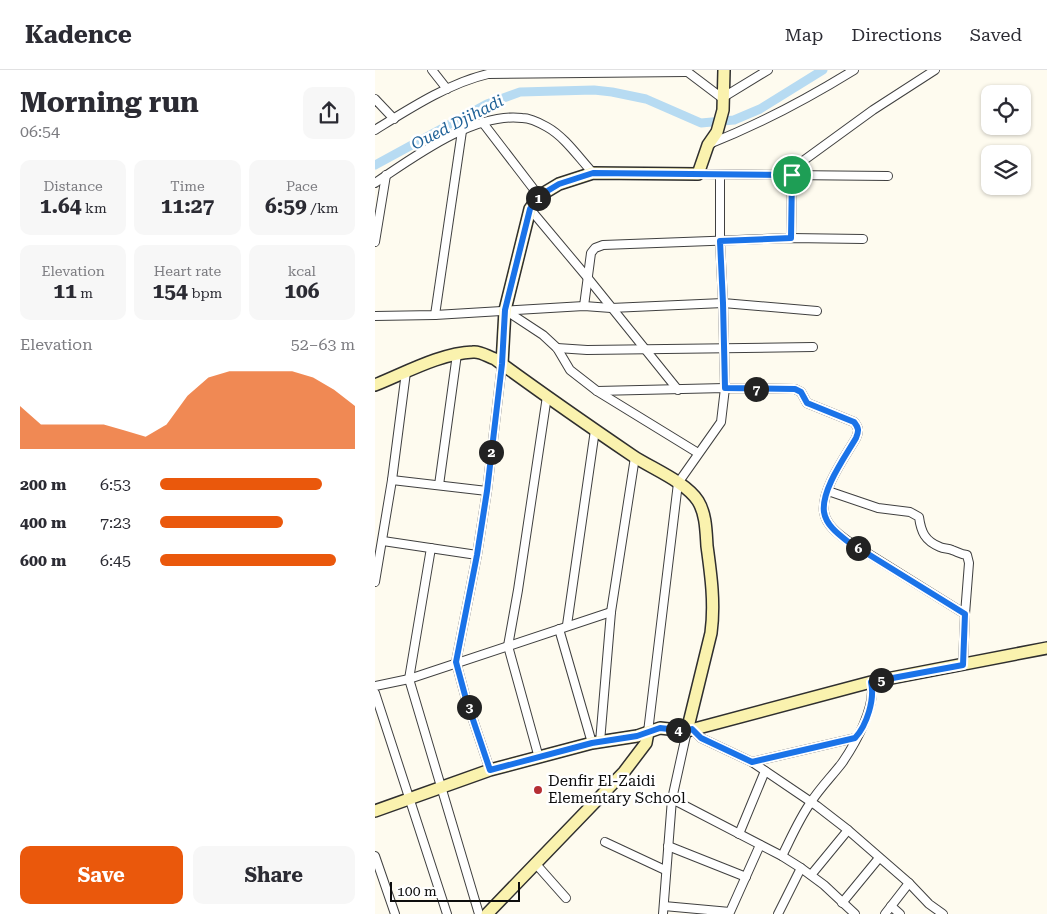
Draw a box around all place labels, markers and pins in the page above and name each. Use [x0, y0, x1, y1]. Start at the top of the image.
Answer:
pin [771, 154, 813, 196]
pin: 1 [525, 186, 551, 210]
pin: 7 [743, 376, 769, 402]
pin: 2 [479, 440, 503, 464]
pin: 6 [845, 536, 871, 560]
pin: 5 [869, 668, 893, 692]
pin: 3 [457, 694, 481, 720]
pin: 4 [665, 718, 691, 742]
place label: Denfir El-Zaidi Elementary School [548, 772, 686, 807]
marker: Denfir El-Zaidi Elementary School [532, 784, 544, 796]

